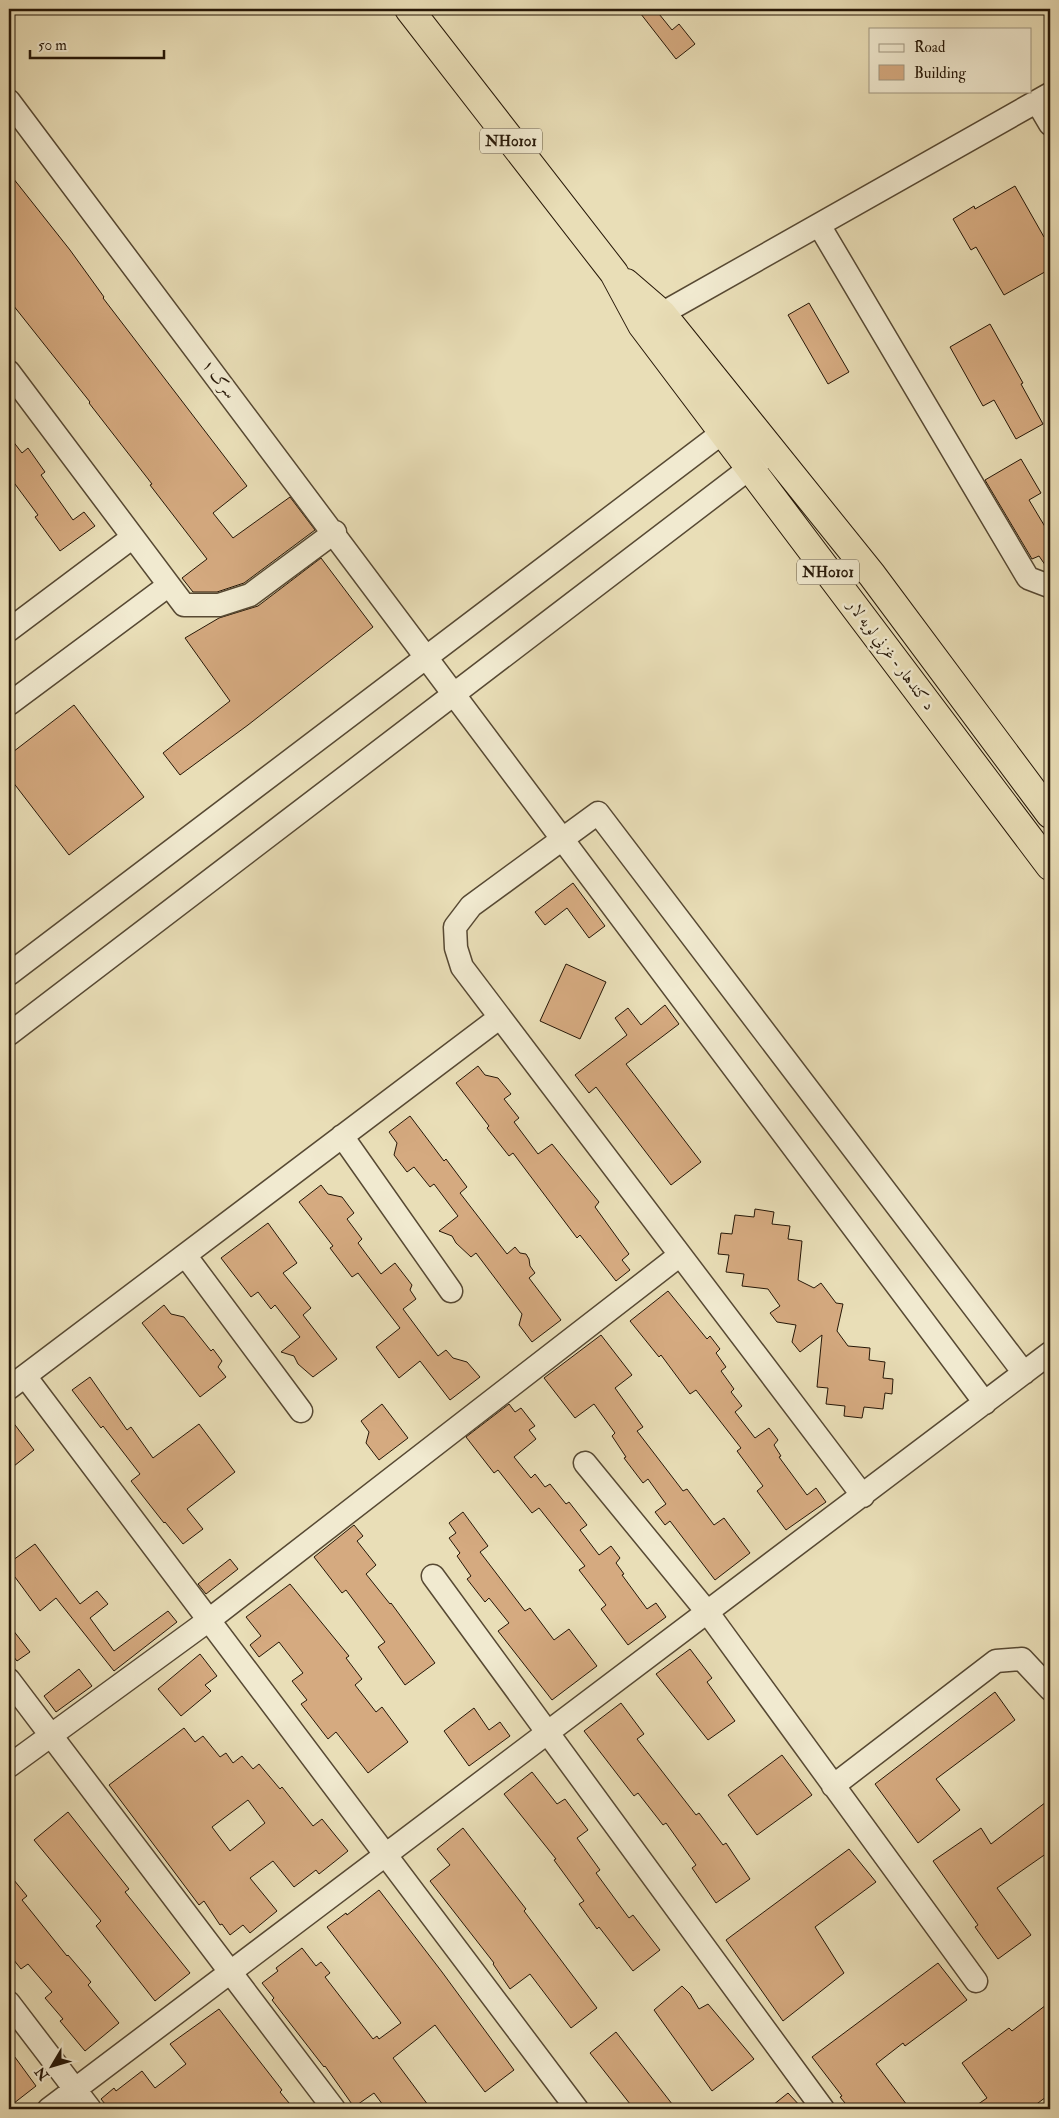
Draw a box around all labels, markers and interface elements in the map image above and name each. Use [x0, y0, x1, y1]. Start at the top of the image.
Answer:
scale bar [30, 28, 164, 60]
legend [869, 28, 1032, 92]
text: 50 m [38, 36, 67, 55]
text: Road [914, 38, 946, 57]
text: Building [914, 64, 966, 83]
road number: NH0101 [480, 128, 542, 154]
street label: سرک ۱ [198, 355, 240, 403]
road number: NH0101 [797, 560, 859, 584]
street label: د کندهار - غزني لويه لار [840, 594, 939, 715]
north arrow [28, 2040, 78, 2090]
text: N [31, 2063, 53, 2085]

